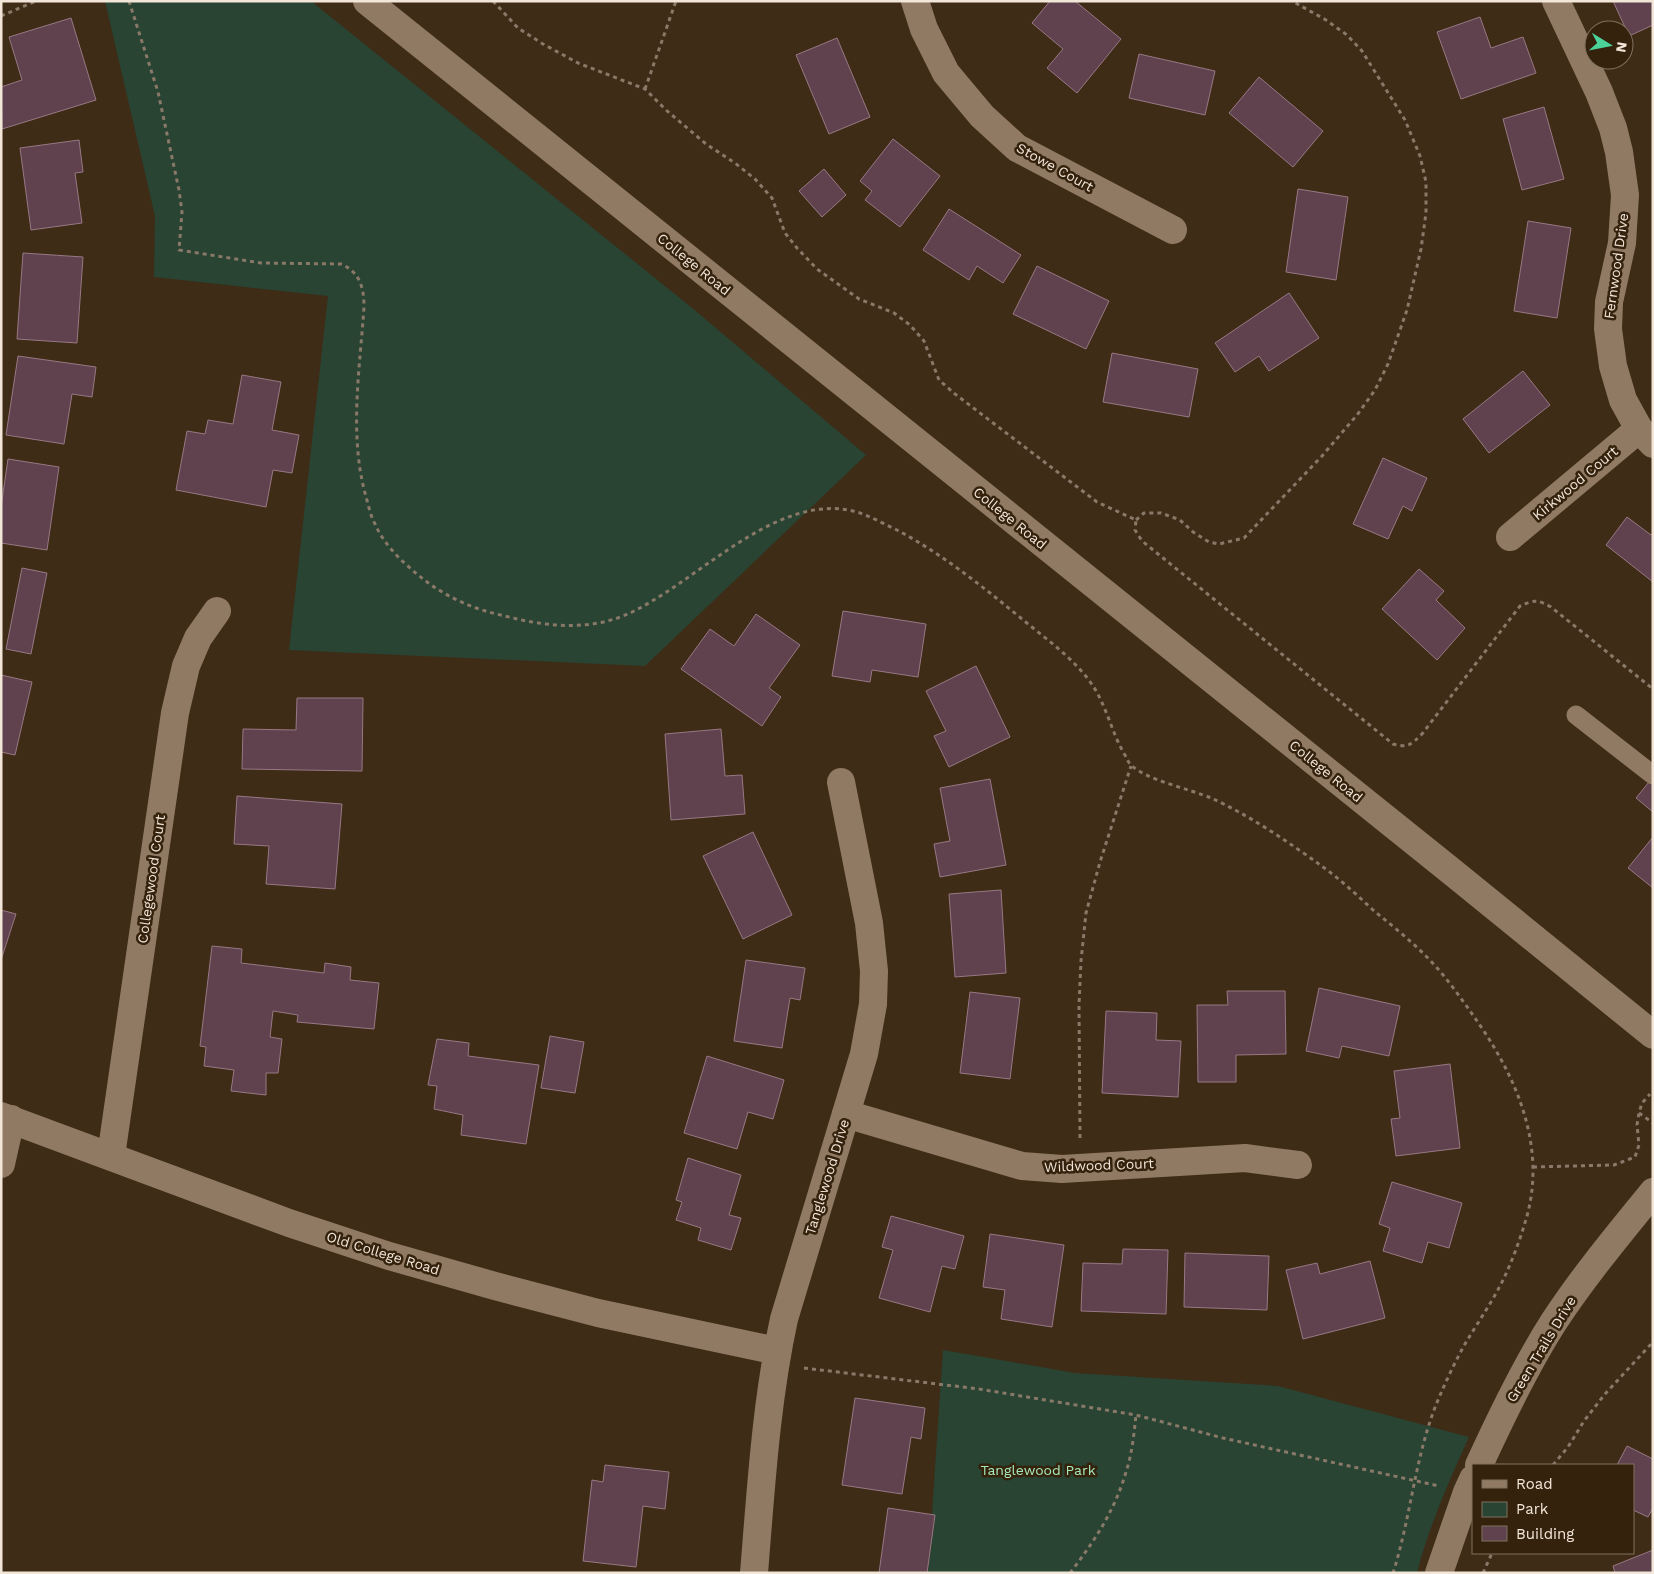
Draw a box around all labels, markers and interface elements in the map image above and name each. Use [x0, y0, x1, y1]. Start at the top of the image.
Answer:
north arrow [1584, 20, 1634, 70]
text: N [1613, 41, 1631, 54]
street label: Stowe Court [1014, 139, 1096, 195]
street label: Fernwood Drive [1601, 212, 1631, 320]
street label: College Road [654, 230, 734, 298]
street label: Kirkwood Court [1529, 443, 1621, 523]
street label: College Road [970, 484, 1050, 552]
street label: College Road [1286, 737, 1366, 805]
street label: Collegewood Court [134, 814, 168, 944]
street label: Tanglewood Drive [802, 1117, 852, 1237]
street label: Wildwood Court [1044, 1155, 1154, 1175]
street label: Old College Road [325, 1228, 441, 1278]
street label: Green Trails Drive [1503, 1293, 1579, 1405]
park label: Tanglewood Park [980, 1462, 1096, 1478]
legend [1472, 1464, 1634, 1554]
text: Road [1516, 1475, 1553, 1493]
text: Park [1516, 1500, 1549, 1518]
text: Building [1516, 1525, 1574, 1543]

